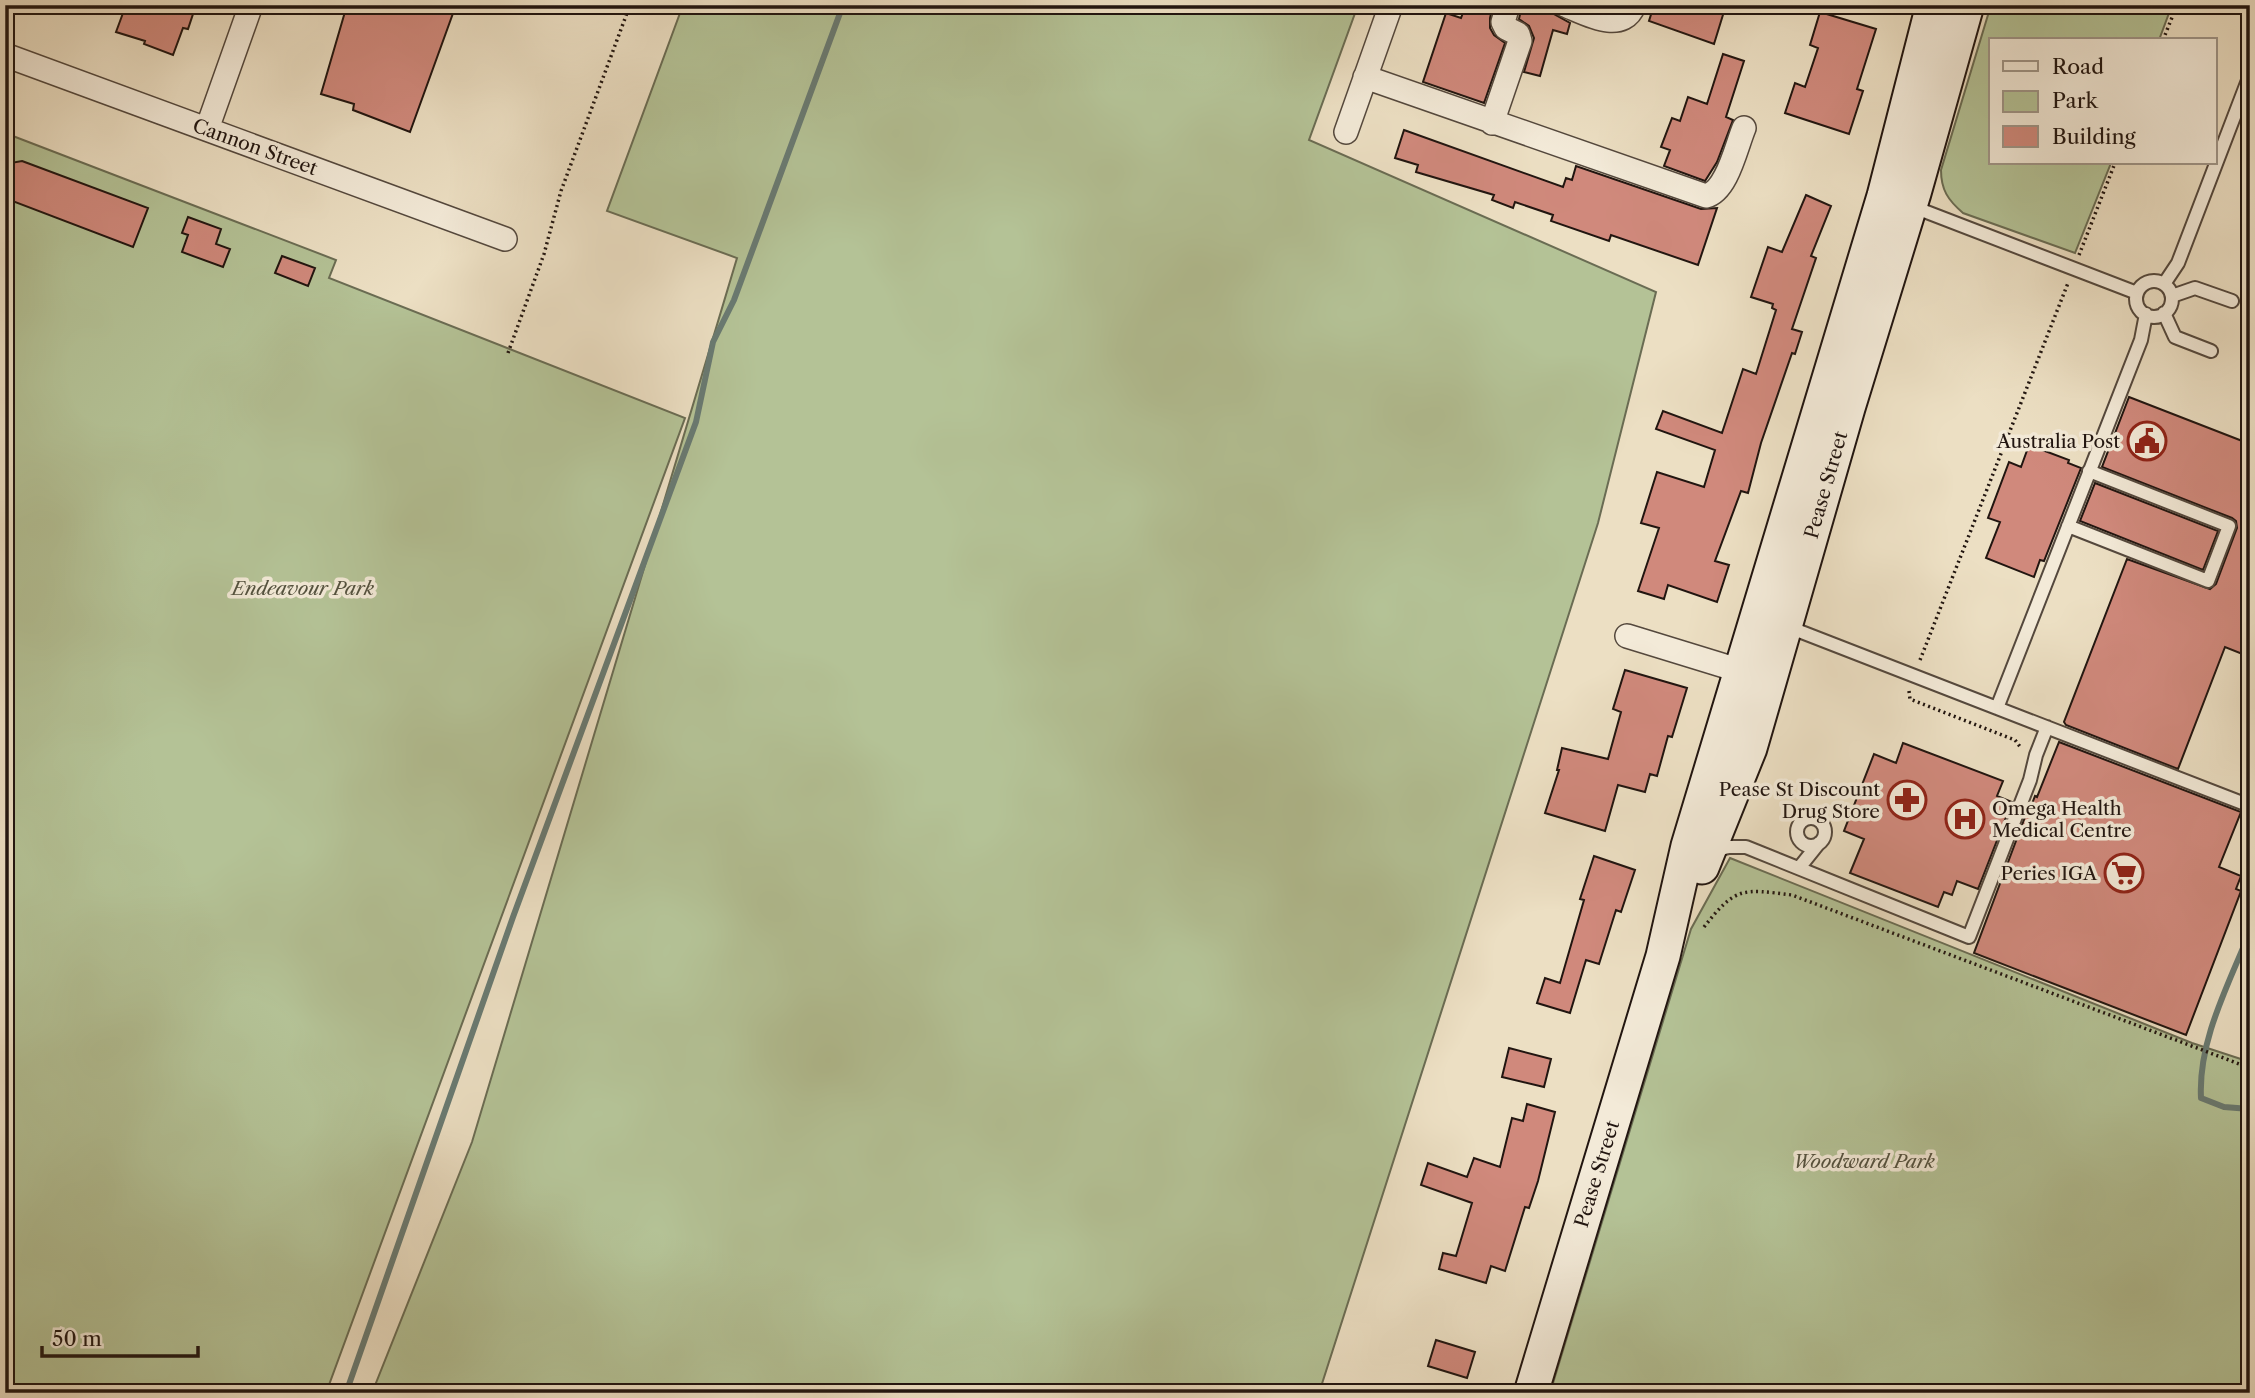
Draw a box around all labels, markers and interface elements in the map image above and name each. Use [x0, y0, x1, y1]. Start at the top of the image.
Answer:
legend [1989, 38, 2216, 164]
text: Road [2052, 54, 2104, 79]
text: Park [2052, 88, 2098, 113]
street label: Cannon Street [190, 114, 321, 180]
text: Building [2052, 124, 2137, 149]
public building icon: Australia Post [2126, 420, 2168, 462]
street label: Pease Street [1800, 428, 1852, 541]
place label: Australia Post [1996, 430, 2120, 453]
park label: Endeavour Park [230, 577, 374, 600]
place label: Pease St Discount Drug Store [1719, 778, 1880, 823]
pharmacy icon: Pease St Discount Drug Store [1886, 779, 1928, 821]
place label: Omega Health Medical Centre [1992, 797, 2132, 842]
hospital icon: Omega Health Medical Centre [1944, 798, 1986, 840]
supermarket icon: Peries IGA [2103, 852, 2145, 894]
place label: Peries IGA [2000, 862, 2098, 885]
street label: Pease Street [1570, 1118, 1624, 1230]
park label: Woodward Park [1793, 1150, 1935, 1173]
scale bar [42, 1314, 198, 1358]
text: 50 m [52, 1326, 102, 1351]

